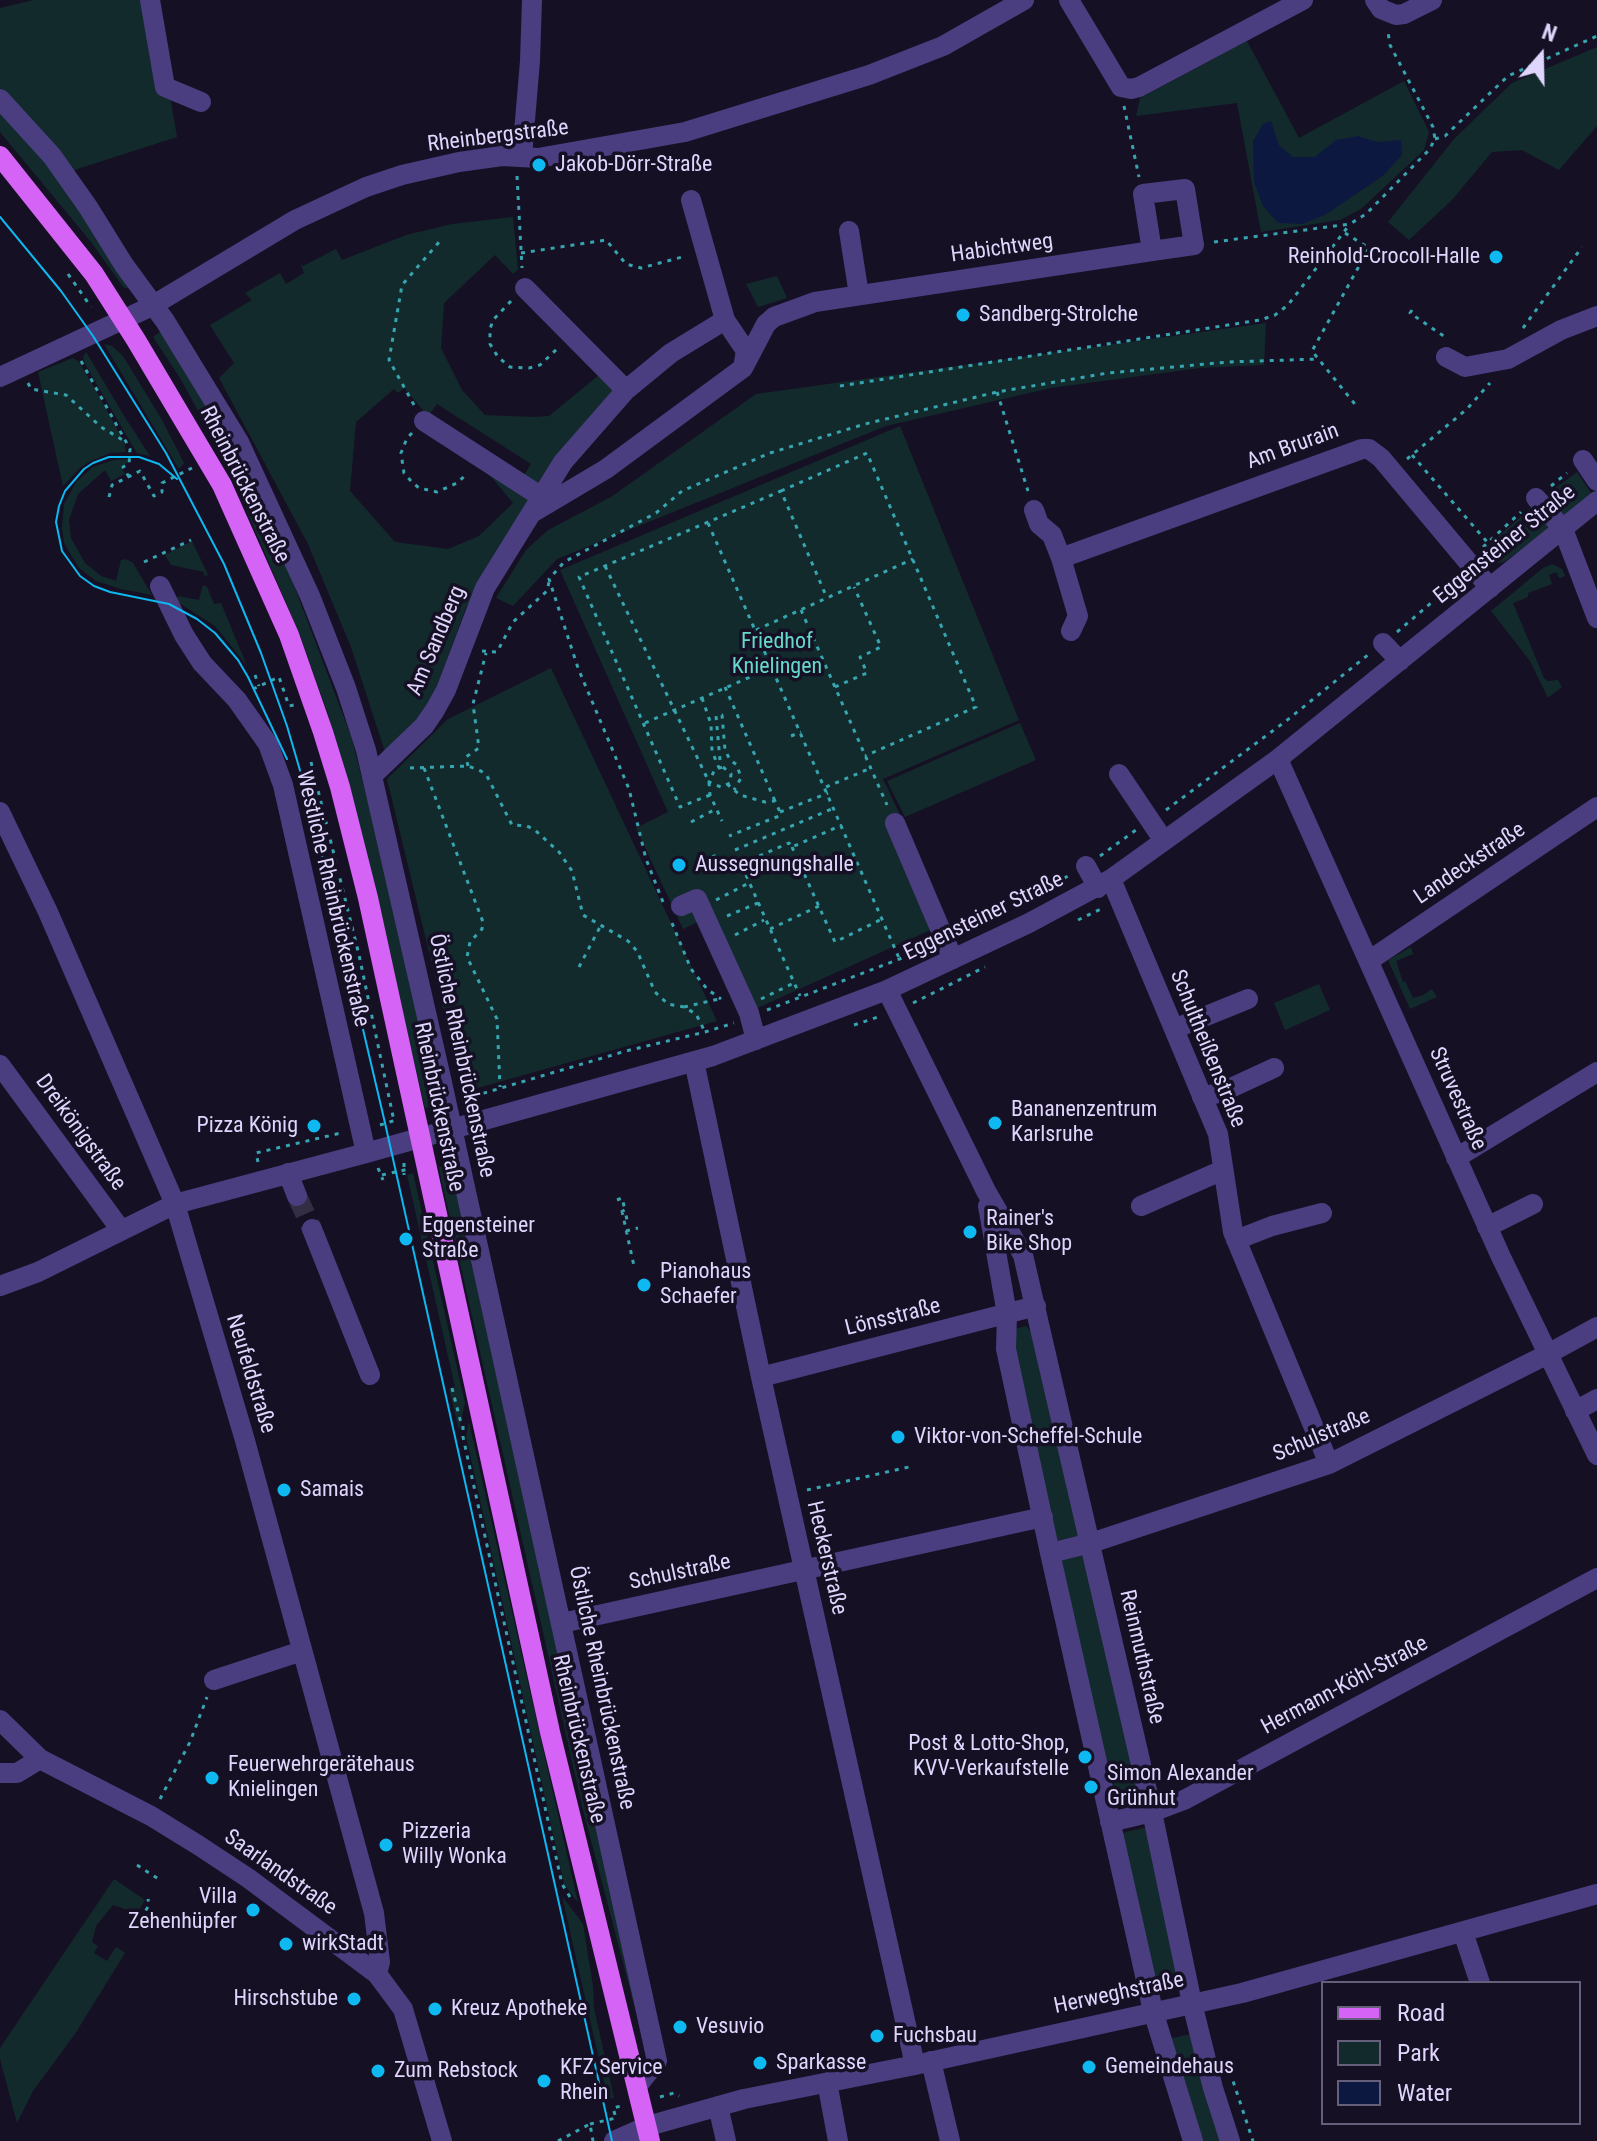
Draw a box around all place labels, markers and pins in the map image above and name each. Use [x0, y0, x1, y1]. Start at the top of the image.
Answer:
place label: Jakob-Dörr-Straße [555, 152, 712, 178]
marker: Jakob-Dörr-Straße [530, 156, 548, 174]
place label: Reinhold-Crocoll-Halle [1288, 244, 1480, 270]
marker: Reinhold-Crocoll-Halle [1487, 248, 1505, 266]
place label: Sandberg-Strolche [979, 302, 1138, 328]
marker: Sandberg-Strolche [954, 306, 972, 324]
place label: Aussegnungshalle [695, 852, 854, 878]
marker: Aussegnungshalle [670, 856, 688, 874]
place label: Bananenzentrum Karlsruhe [1011, 1097, 1157, 1148]
place label: Pizza König [197, 1113, 298, 1139]
marker: Bananenzentrum Karlsruhe [986, 1114, 1004, 1132]
marker: Pizza König [305, 1117, 323, 1135]
place label: Rainer's Bike Shop [986, 1206, 1072, 1258]
place label: Eggensteiner Straße [422, 1213, 535, 1264]
marker: Rainer's Bike Shop [961, 1223, 979, 1241]
marker: Eggensteiner Straße [397, 1230, 415, 1248]
place label: Pianohaus Schaefer [660, 1259, 751, 1310]
marker: Pianohaus Schaefer [635, 1276, 653, 1294]
place label: Viktor-von-Scheffel-Schule [914, 1424, 1142, 1450]
marker: Viktor-von-Scheffel-Schule [889, 1428, 907, 1446]
place label: Samais [300, 1477, 364, 1503]
marker: Samais [275, 1481, 293, 1499]
place label: Post & Lotto-Shop, KVV-Verkaufstelle [908, 1731, 1069, 1782]
marker: Post & Lotto-Shop, KVV-Verkaufstelle [1076, 1748, 1094, 1766]
place label: Feuerwehrgerätehaus Knielingen [228, 1752, 415, 1804]
place label: Simon Alexander Grünhut [1107, 1761, 1254, 1812]
marker: Feuerwehrgerätehaus Knielingen [203, 1769, 221, 1787]
marker: Simon Alexander Grünhut [1082, 1778, 1100, 1796]
place label: Pizzeria Willy Wonka [402, 1819, 507, 1870]
marker: Pizzeria Willy Wonka [377, 1836, 395, 1854]
place label: Villa Zehenhüpfer [128, 1884, 237, 1936]
marker: Villa Zehenhüpfer [244, 1901, 262, 1919]
place label: wirkStadt [302, 1931, 384, 1957]
marker: wirkStadt [277, 1935, 295, 1953]
place label: Hirschstube [233, 1986, 338, 2012]
marker: Hirschstube [345, 1990, 363, 2008]
place label: Kreuz Apotheke [451, 1996, 587, 2022]
marker: Kreuz Apotheke [426, 2000, 444, 2018]
place label: Vesuvio [696, 2014, 764, 2040]
marker: Vesuvio [671, 2018, 689, 2036]
place label: Fuchsbau [893, 2023, 977, 2049]
marker: Fuchsbau [868, 2027, 886, 2045]
place label: Sparkasse [776, 2050, 866, 2076]
marker: Sparkasse [751, 2054, 769, 2072]
place label: Gemeindehaus [1105, 2054, 1234, 2080]
place label: KFZ Service Rhein [560, 2055, 663, 2106]
place label: Zum Rebstock [394, 2058, 518, 2084]
marker: Gemeindehaus [1080, 2058, 1098, 2076]
marker: Zum Rebstock [369, 2062, 387, 2080]
marker: KFZ Service Rhein [535, 2072, 553, 2090]

